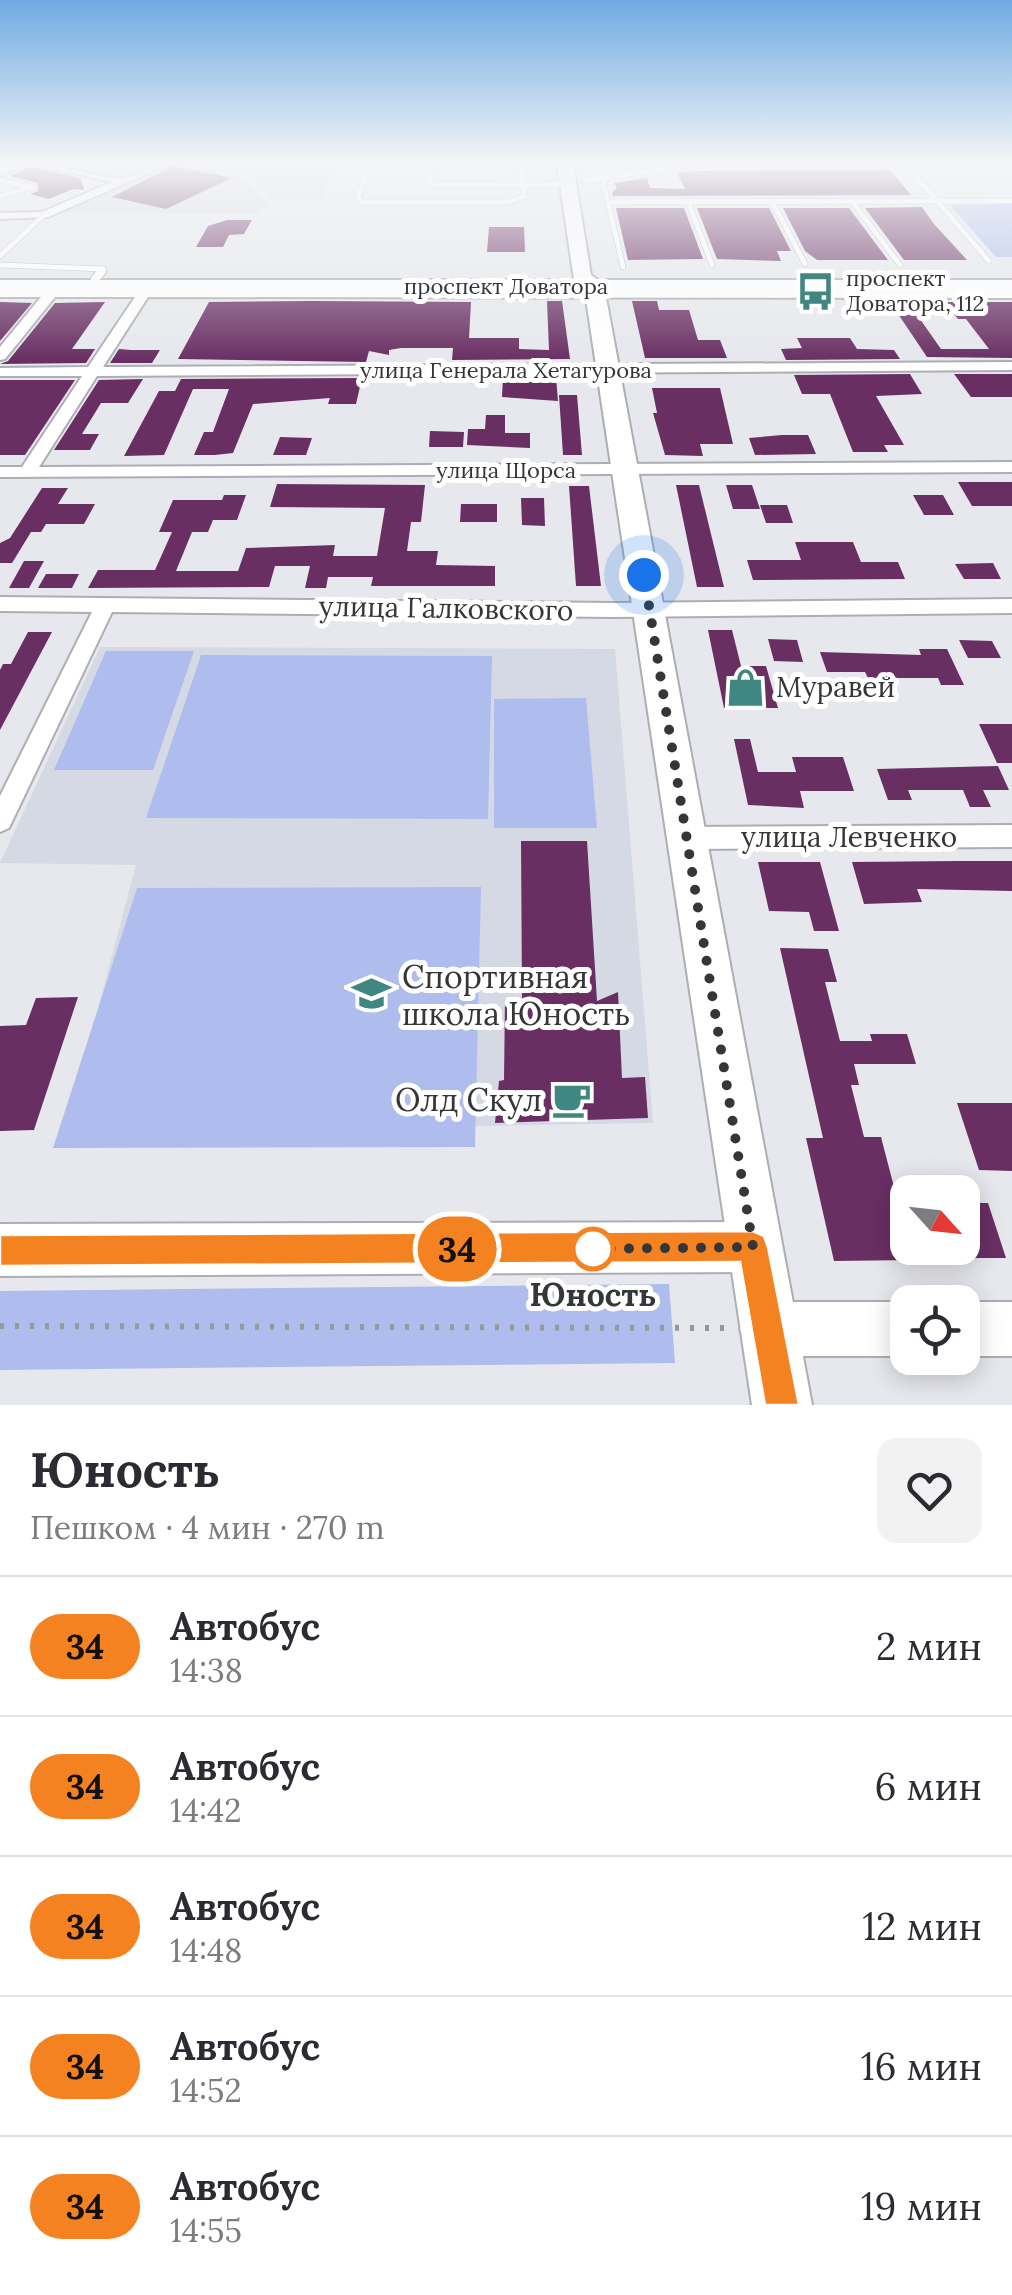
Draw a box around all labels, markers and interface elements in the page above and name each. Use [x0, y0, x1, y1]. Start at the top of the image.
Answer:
place label: проспект Доватора, 112 [846, 264, 984, 317]
bus stop icon: проспект Доватора, 112 [795, 270, 837, 312]
street label: проспект Доватора [404, 272, 608, 300]
street label: улица Генерала Хетагурова [360, 356, 652, 384]
street label: улица Щорса [436, 456, 576, 484]
your location [619, 550, 669, 600]
street label: улица Галковского [318, 588, 574, 628]
shop icon: Муравей [725, 666, 767, 708]
place label: Муравей [776, 669, 895, 705]
street label: улица Левченко [741, 819, 957, 855]
place label: Спортивная школа Юность [402, 956, 630, 1034]
school or university icon: Спортивная школа Юность [351, 973, 393, 1015]
cafe icon: Олд Скул [551, 1078, 593, 1120]
place label: Олд Скул [395, 1079, 542, 1120]
north arrow [890, 1175, 980, 1265]
map controls [890, 1175, 980, 1375]
line badge: 34 [412, 1216, 502, 1282]
text: 34 [438, 1227, 476, 1272]
marker: Юность [572, 1228, 614, 1270]
place label: Юность [530, 1274, 656, 1315]
button: locate [890, 1285, 980, 1375]
button: heart [877, 1438, 982, 1543]
text: Юность [30, 1439, 220, 1500]
text: Пешком · 4 мин · 270 m [30, 1507, 385, 1548]
text: Автобус [170, 1602, 320, 1650]
text: 2 мин [876, 1622, 982, 1670]
text: 34 [66, 1624, 104, 1669]
text: 14:38 [170, 1650, 243, 1691]
text: Автобус [170, 1742, 320, 1790]
text: 6 мин [875, 1762, 982, 1810]
text: 34 [66, 1764, 104, 1809]
text: 14:42 [170, 1790, 242, 1831]
text: Автобус [170, 1882, 320, 1930]
text: 12 мин [862, 1902, 982, 1950]
text: 34 [66, 1904, 104, 1949]
text: 14:48 [170, 1930, 242, 1971]
text: Автобус [170, 2022, 320, 2070]
text: 16 мин [861, 2042, 982, 2090]
text: 34 [66, 2044, 104, 2089]
text: 14:52 [170, 2070, 242, 2111]
text: Автобус [170, 2162, 320, 2210]
text: 19 мин [861, 2182, 982, 2230]
text: 34 [66, 2184, 104, 2229]
text: 14:55 [170, 2210, 242, 2251]

